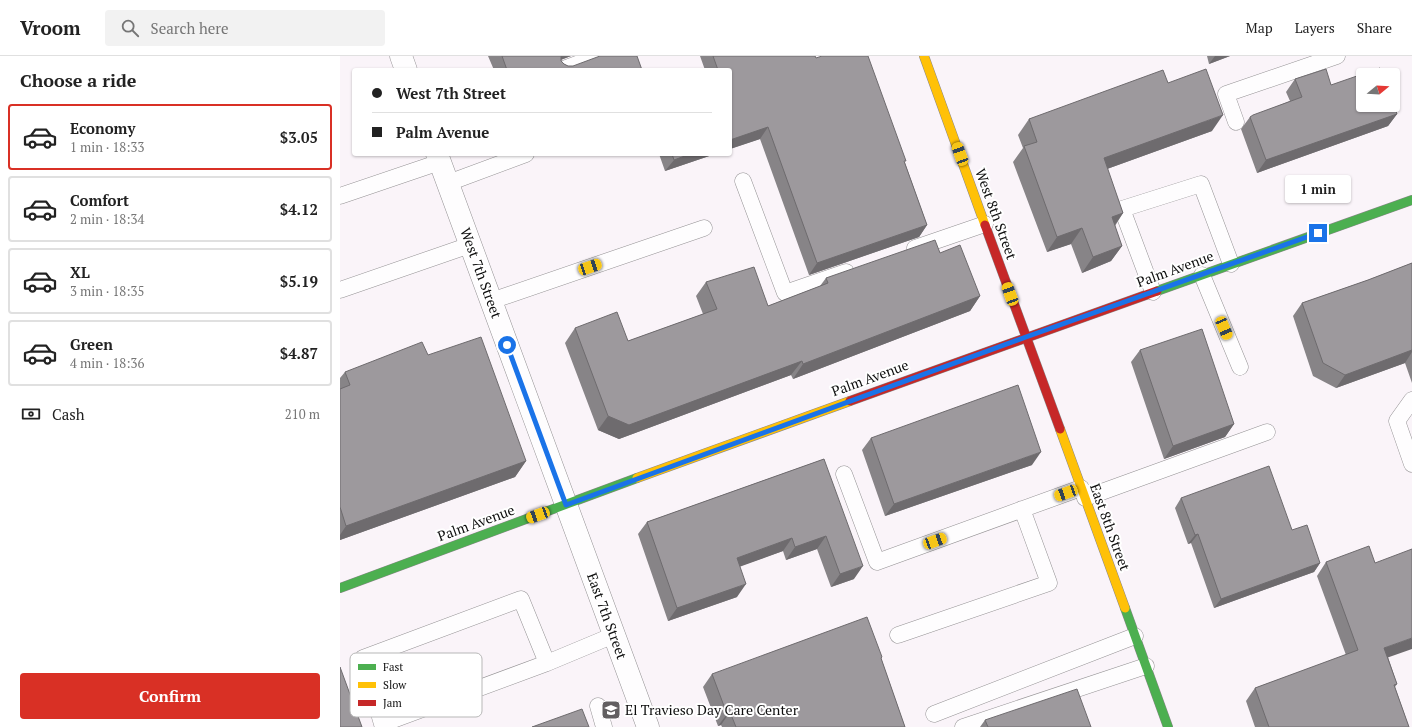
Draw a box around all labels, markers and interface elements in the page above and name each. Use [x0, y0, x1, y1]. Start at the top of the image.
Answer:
search box [105, 10, 385, 46]
text: Vroom [20, 15, 81, 40]
icon: search [119, 17, 141, 39]
text: Search here [151, 18, 229, 38]
text: Map [1246, 18, 1273, 37]
text: Layers [1295, 18, 1335, 37]
text: Share [1357, 18, 1392, 37]
text: Choose a ride [20, 68, 136, 92]
north arrow [1356, 68, 1400, 112]
map controls [1356, 68, 1400, 112]
text: West 7th Street [396, 83, 506, 103]
text: Economy [70, 118, 135, 138]
icon: car [22, 119, 58, 155]
text: Palm Avenue [396, 122, 489, 142]
text: $3.05 [280, 127, 318, 147]
text: 1 min · 18:33 [70, 138, 144, 156]
car [950, 141, 970, 167]
street label: West 8th Street [971, 166, 1022, 263]
callout: 1 min [1285, 175, 1351, 203]
text: 1 min [1300, 180, 1336, 198]
text: Comfort [70, 190, 129, 210]
icon: car [22, 191, 58, 227]
text: $4.12 [280, 199, 318, 219]
text: 2 min · 18:34 [70, 210, 144, 228]
route end [1309, 224, 1327, 242]
street label: West 7th Street [456, 225, 507, 321]
street label: Palm Avenue [1134, 246, 1216, 291]
car [577, 257, 603, 277]
text: XL [70, 262, 90, 282]
icon: car [22, 263, 58, 299]
text: $5.19 [280, 271, 318, 291]
car [1000, 281, 1020, 307]
text: 3 min · 18:35 [70, 282, 144, 300]
car [1214, 315, 1234, 341]
text: Green [70, 334, 113, 354]
icon: car [22, 335, 58, 371]
route start [498, 336, 516, 354]
text: $4.87 [280, 343, 318, 363]
text: 4 min · 18:36 [70, 354, 144, 372]
street label: Palm Avenue [829, 355, 911, 400]
icon: cash [20, 403, 42, 425]
text: Cash [52, 404, 85, 424]
text: 210 m [285, 405, 320, 423]
street label: East 8th Street [1086, 481, 1135, 574]
car [1053, 483, 1079, 503]
street label: Palm Avenue [435, 500, 517, 545]
car [525, 505, 551, 525]
car [922, 531, 948, 551]
street label: East 7th Street [583, 570, 632, 663]
legend [350, 653, 482, 717]
text: Fast [383, 660, 403, 674]
button: Confirm [20, 673, 320, 719]
text: Slow [383, 678, 407, 692]
text: Jam [383, 696, 402, 710]
school or university icon: El Travieso Day Care Center [600, 699, 622, 721]
place label: El Travieso Day Care Center [625, 700, 799, 719]

